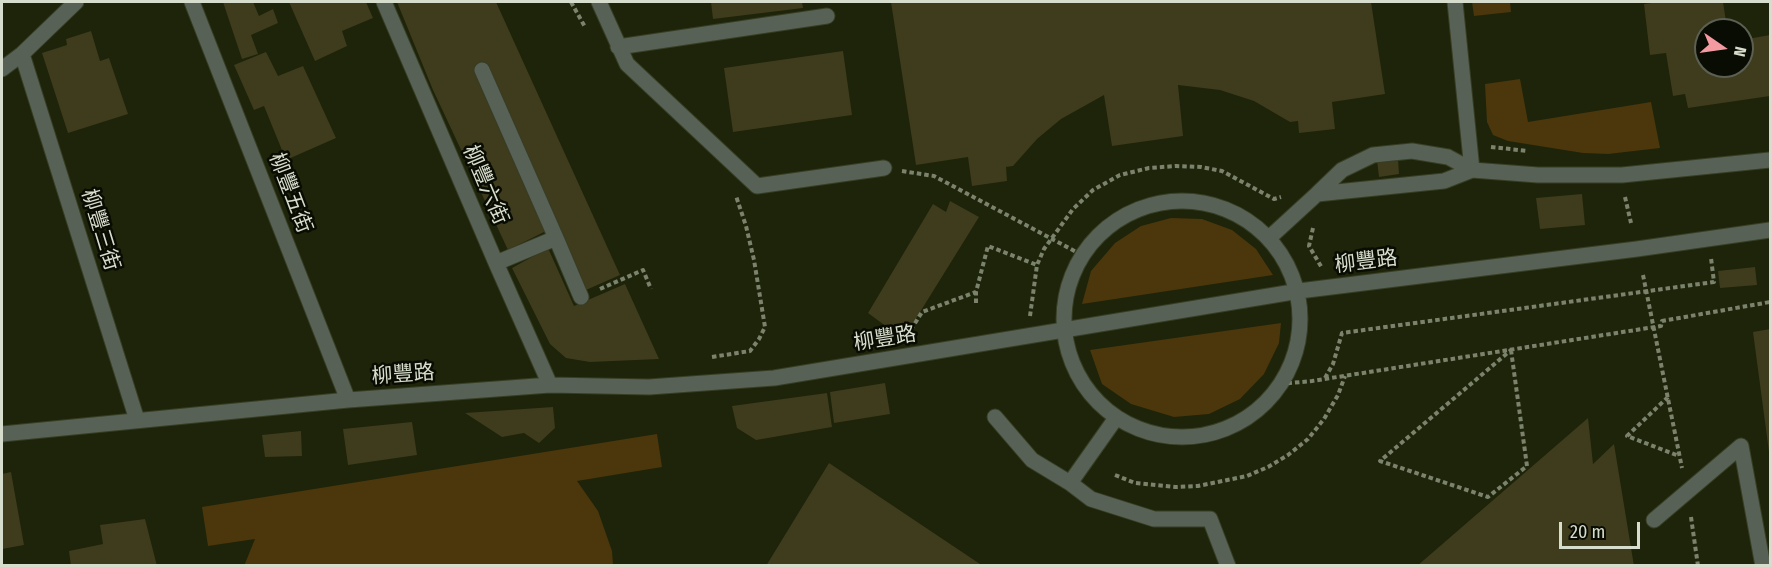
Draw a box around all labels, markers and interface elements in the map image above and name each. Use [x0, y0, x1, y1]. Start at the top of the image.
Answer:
north arrow [1694, 18, 1754, 78]
text: N [1730, 45, 1750, 59]
street label: 柳豐六街 [457, 141, 513, 229]
street label: 柳豐五街 [263, 149, 317, 237]
street label: 柳豐三街 [76, 186, 124, 274]
street label: 柳豐路 [1333, 246, 1399, 278]
street label: 柳豐路 [852, 322, 918, 356]
street label: 柳豐路 [371, 360, 435, 390]
scale bar [1562, 510, 1643, 548]
text: 20 m [1570, 521, 1605, 543]

